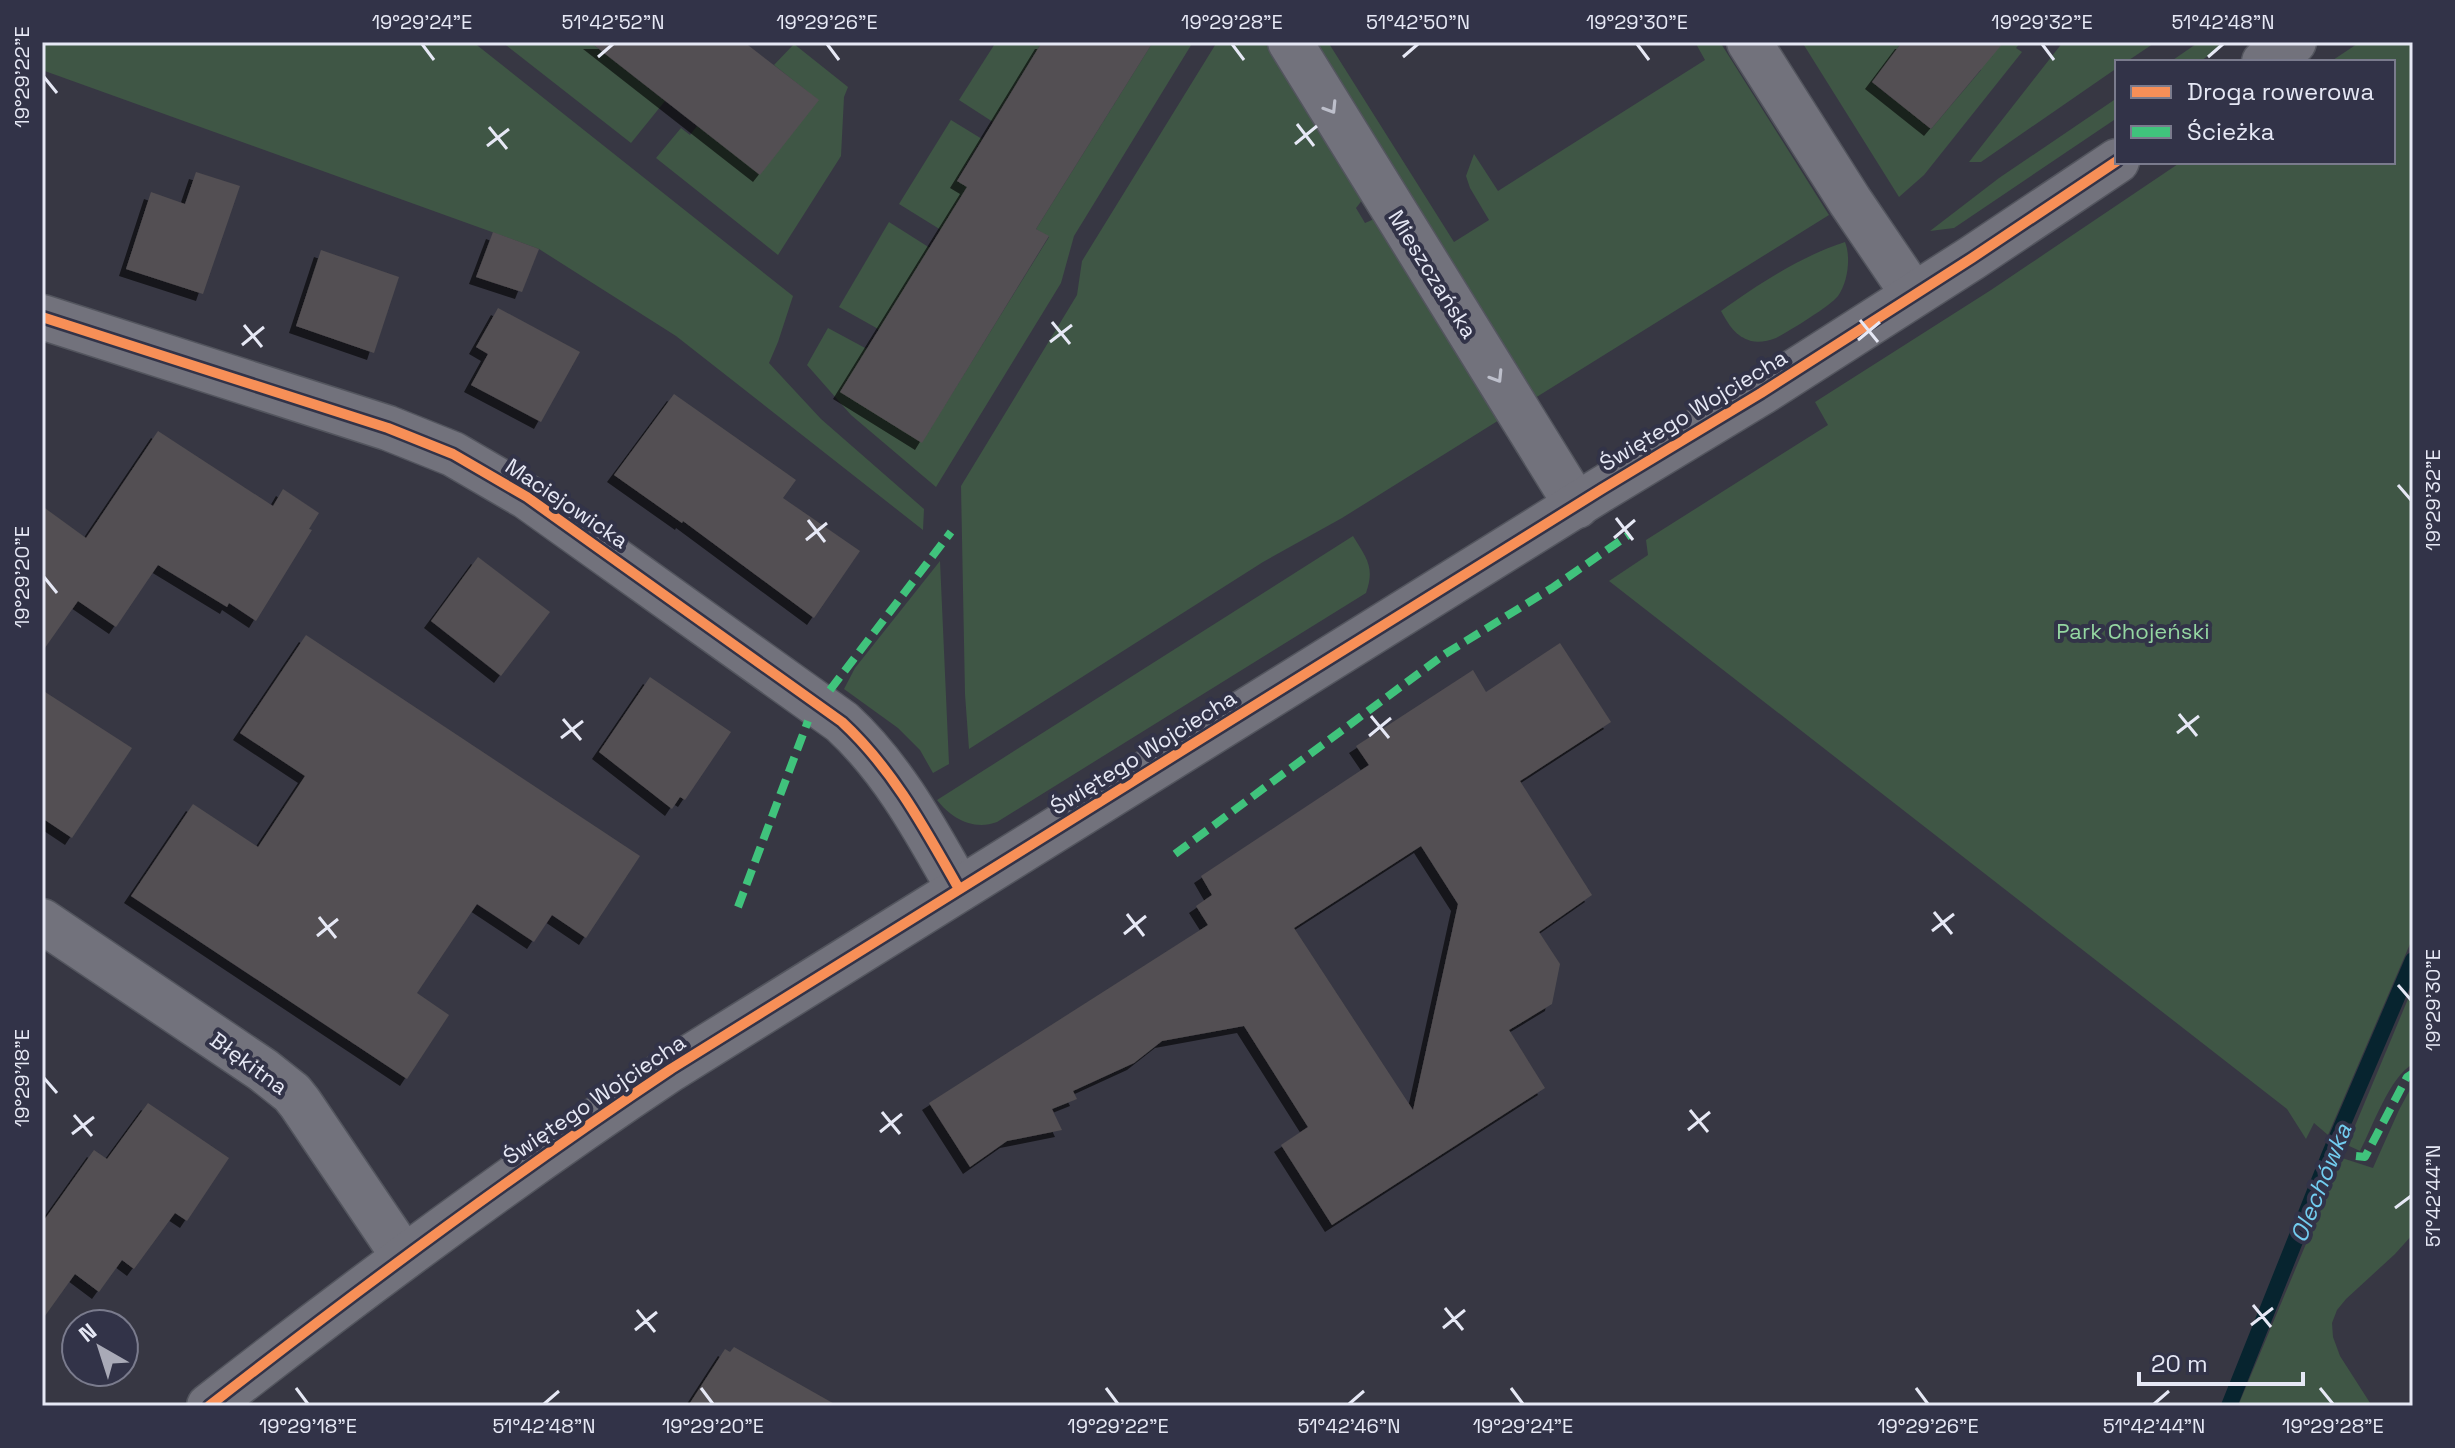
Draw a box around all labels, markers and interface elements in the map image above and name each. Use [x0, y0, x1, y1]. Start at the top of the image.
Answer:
text: 19°29'24"E [372, 9, 472, 35]
text: 51°42'52"N [562, 9, 664, 35]
text: 19°29'26"E [776, 9, 878, 35]
text: 19°29'28"E [1181, 9, 1283, 35]
text: 51°42'50"N [1366, 9, 1470, 35]
text: 19°29'30"E [1586, 9, 1688, 35]
text: 19°29'32"E [1991, 9, 2093, 35]
text: 51°42'48"N [2171, 9, 2275, 35]
text: 19°29'22"E [9, 26, 35, 128]
legend [2115, 60, 2395, 164]
text: Droga rowerowa [2187, 76, 2374, 107]
one-way arrow [1322, 99, 1337, 114]
text: Ścieżka [2187, 116, 2275, 147]
street label: Mieszczańska [1382, 205, 1484, 344]
street label: Świętego Wojciecha [1594, 343, 1792, 477]
one-way arrow [1488, 368, 1503, 383]
text: 19°29'32"E [2420, 449, 2446, 551]
street label: Maciejowicka [500, 452, 634, 555]
text: 19°29'20"E [9, 526, 35, 628]
park label: Park Chojeński [2056, 617, 2210, 645]
street label: Świętego Wojciecha [1045, 683, 1241, 821]
text: 19°29'30"E [2420, 949, 2446, 1051]
street label: Błękitna [205, 1025, 294, 1101]
street label: Świętego Wojciecha [498, 1027, 691, 1170]
text: 19°29'18"E [9, 1029, 35, 1127]
water label: Olechówka [2283, 1119, 2358, 1247]
text: 51°42'44"N [2420, 1145, 2446, 1247]
north arrow [60, 1308, 140, 1388]
text: N [73, 1317, 102, 1348]
scale bar [2139, 1336, 2303, 1386]
text: 20 m [2151, 1348, 2208, 1379]
text: 19°29'18"E [259, 1413, 357, 1439]
text: 51°42'48"N [492, 1413, 596, 1439]
text: 19°29'20"E [662, 1413, 764, 1439]
text: 19°29'22"E [1067, 1413, 1169, 1439]
text: 51°42'46"N [1298, 1413, 1400, 1439]
text: 19°29'24"E [1473, 1413, 1573, 1439]
text: 19°29'26"E [1877, 1413, 1979, 1439]
text: 51°42'44"N [2103, 1413, 2205, 1439]
text: 19°29'28"E [2282, 1413, 2384, 1439]

